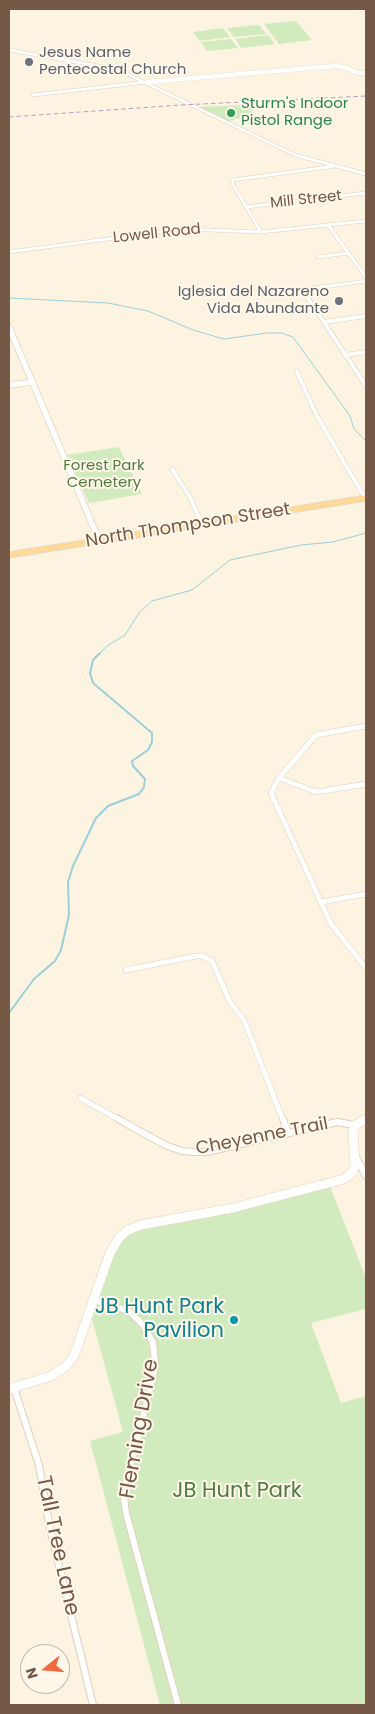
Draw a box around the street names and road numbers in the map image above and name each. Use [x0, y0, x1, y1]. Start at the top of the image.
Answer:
street label: Mill Street [269, 187, 343, 213]
street label: Lowell Road [112, 220, 202, 248]
street label: North Thompson Street [84, 499, 292, 553]
street label: Cheyenne Trail [194, 1114, 330, 1160]
street label: Fleming Drive [115, 1357, 165, 1501]
street label: Tall Tree Lane [30, 1474, 84, 1618]

